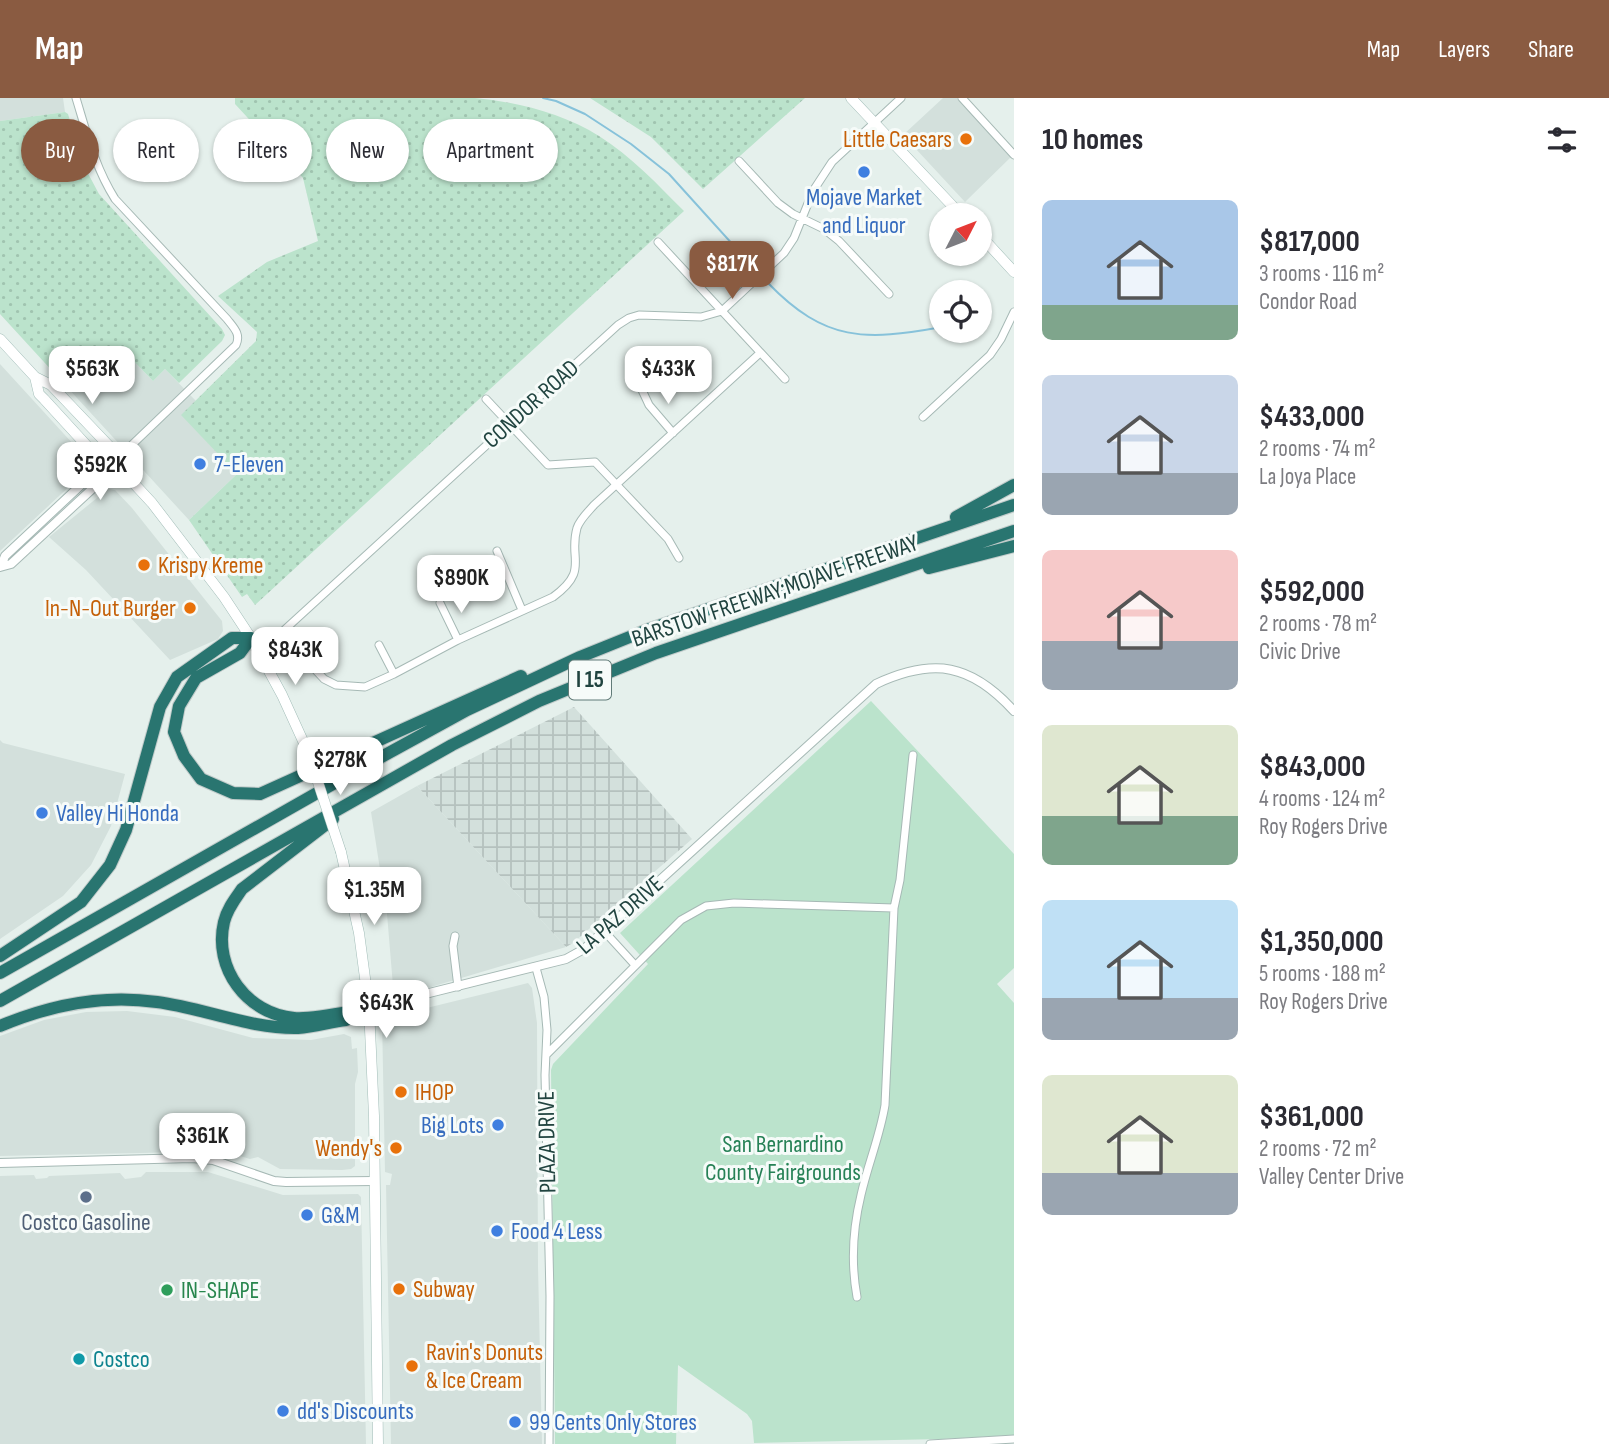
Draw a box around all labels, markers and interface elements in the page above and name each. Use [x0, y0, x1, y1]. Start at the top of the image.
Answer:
text: Map [35, 29, 84, 69]
text: Map [1367, 35, 1400, 64]
text: Layers [1438, 35, 1490, 64]
text: Share [1528, 35, 1574, 64]
chip: Buy [21, 119, 99, 182]
chip: Rent [113, 119, 199, 182]
chip: Filters [213, 119, 312, 182]
chip: New [326, 119, 409, 182]
chip: Apartment [423, 119, 558, 182]
icon: filters [1543, 121, 1581, 159]
text: 10 homes [1042, 122, 1143, 158]
place label: Little Caesars [843, 125, 952, 154]
marker: Little Caesars [958, 131, 974, 147]
marker: Mojave Market and Liquor [856, 164, 872, 180]
place label: Mojave Market and Liquor [806, 183, 922, 240]
north arrow [929, 203, 992, 266]
map controls [929, 203, 992, 343]
text: $817,000 [1259, 224, 1360, 260]
icon: home [1098, 228, 1182, 312]
pin: $817K [683, 242, 781, 301]
text: $817K [705, 250, 759, 278]
text: 3 rooms · 116 m² [1259, 260, 1384, 288]
button: locate [929, 280, 992, 343]
text: Condor Road [1259, 288, 1357, 316]
pin: $563K [43, 346, 141, 406]
pin: $433K [619, 346, 717, 406]
street label: CONDOR ROAD [477, 353, 585, 455]
text: $563K [65, 355, 119, 383]
text: $433K [641, 355, 695, 383]
text: $433,000 [1259, 399, 1365, 435]
icon: home [1098, 403, 1182, 487]
text: 2 rooms · 74 m² [1259, 435, 1376, 463]
pin: $592K [51, 442, 149, 502]
place label: 7-Eleven [214, 450, 284, 479]
text: $592K [73, 451, 127, 479]
marker: 7-Eleven [192, 456, 208, 472]
text: La Joya Place [1259, 463, 1356, 491]
street label: BARSTOW FREEWAY;MOJAVE FREEWAY [628, 528, 922, 654]
place label: Krispy Kreme [158, 551, 263, 580]
pin: $890K [412, 556, 510, 615]
marker: Krispy Kreme [136, 557, 152, 573]
text: $890K [433, 564, 489, 592]
text: $592,000 [1259, 574, 1364, 610]
icon: home [1098, 578, 1182, 662]
place label: In-N-Out Burger [45, 594, 176, 623]
marker: In-N-Out Burger [182, 600, 198, 616]
text: 2 rooms · 78 m² [1259, 610, 1377, 638]
pin: $843K [246, 628, 344, 687]
text: $843K [267, 636, 323, 664]
text: Civic Drive [1259, 638, 1341, 666]
road number: I 15 [569, 660, 611, 700]
pin: $278K [291, 738, 389, 797]
text: $278K [313, 746, 367, 774]
text: $843,000 [1259, 749, 1366, 785]
icon: home [1098, 753, 1182, 837]
text: 4 rooms · 124 m² [1259, 785, 1385, 813]
place label: Valley Hi Honda [56, 799, 179, 828]
marker: Valley Hi Honda [34, 805, 50, 821]
text: Roy Rogers Drive [1259, 813, 1388, 841]
pin: $1.35M [317, 868, 431, 927]
street label: LA PAZ DRIVE [571, 869, 669, 961]
text: $1.35M [343, 876, 405, 904]
text: $1,350,000 [1259, 924, 1384, 960]
icon: home [1098, 928, 1182, 1012]
text: 5 rooms · 188 m² [1259, 960, 1386, 988]
pin: $643K [337, 981, 435, 1040]
text: Roy Rogers Drive [1259, 988, 1388, 1016]
text: $643K [358, 989, 414, 1017]
place label: IHOP [415, 1078, 454, 1107]
marker: IHOP [393, 1084, 409, 1100]
street label: PLAZA DRIVE [532, 1091, 562, 1193]
text: $361,000 [1259, 1099, 1364, 1135]
icon: home [1098, 1103, 1182, 1187]
place label: Big Lots [421, 1111, 484, 1140]
pin: $361K [153, 1114, 251, 1173]
marker: Big Lots [490, 1117, 506, 1133]
text: $361K [175, 1122, 229, 1150]
park label: San Bernardino County Fairgrounds [705, 1130, 861, 1187]
place label: Wendy's [315, 1134, 382, 1163]
text: 2 rooms · 72 m² [1259, 1135, 1377, 1163]
marker: Wendy's [388, 1140, 404, 1156]
text: Valley Center Drive [1259, 1163, 1404, 1191]
marker: Costco Gasoline [78, 1189, 94, 1205]
place label: G&M [321, 1201, 359, 1230]
marker: G&M [299, 1207, 315, 1223]
place label: Costco Gasoline [21, 1208, 151, 1237]
place label: Food 4 Less [511, 1217, 603, 1246]
marker: Food 4 Less [489, 1223, 505, 1239]
place label: Subway [413, 1275, 475, 1304]
place label: IN-SHAPE [181, 1276, 259, 1305]
marker: Subway [391, 1281, 407, 1297]
marker: IN-SHAPE [159, 1282, 175, 1298]
place label: Ravin's Donuts & Ice Cream [426, 1338, 543, 1395]
place label: Costco [93, 1345, 150, 1374]
marker: Costco [71, 1351, 87, 1367]
marker: Ravin's Donuts & Ice Cream [404, 1358, 420, 1374]
place label: dd's Discounts [297, 1397, 414, 1426]
marker: dd's Discounts [275, 1403, 291, 1419]
place label: 99 Cents Only Stores [529, 1408, 697, 1437]
marker: 99 Cents Only Stores [507, 1414, 523, 1430]

